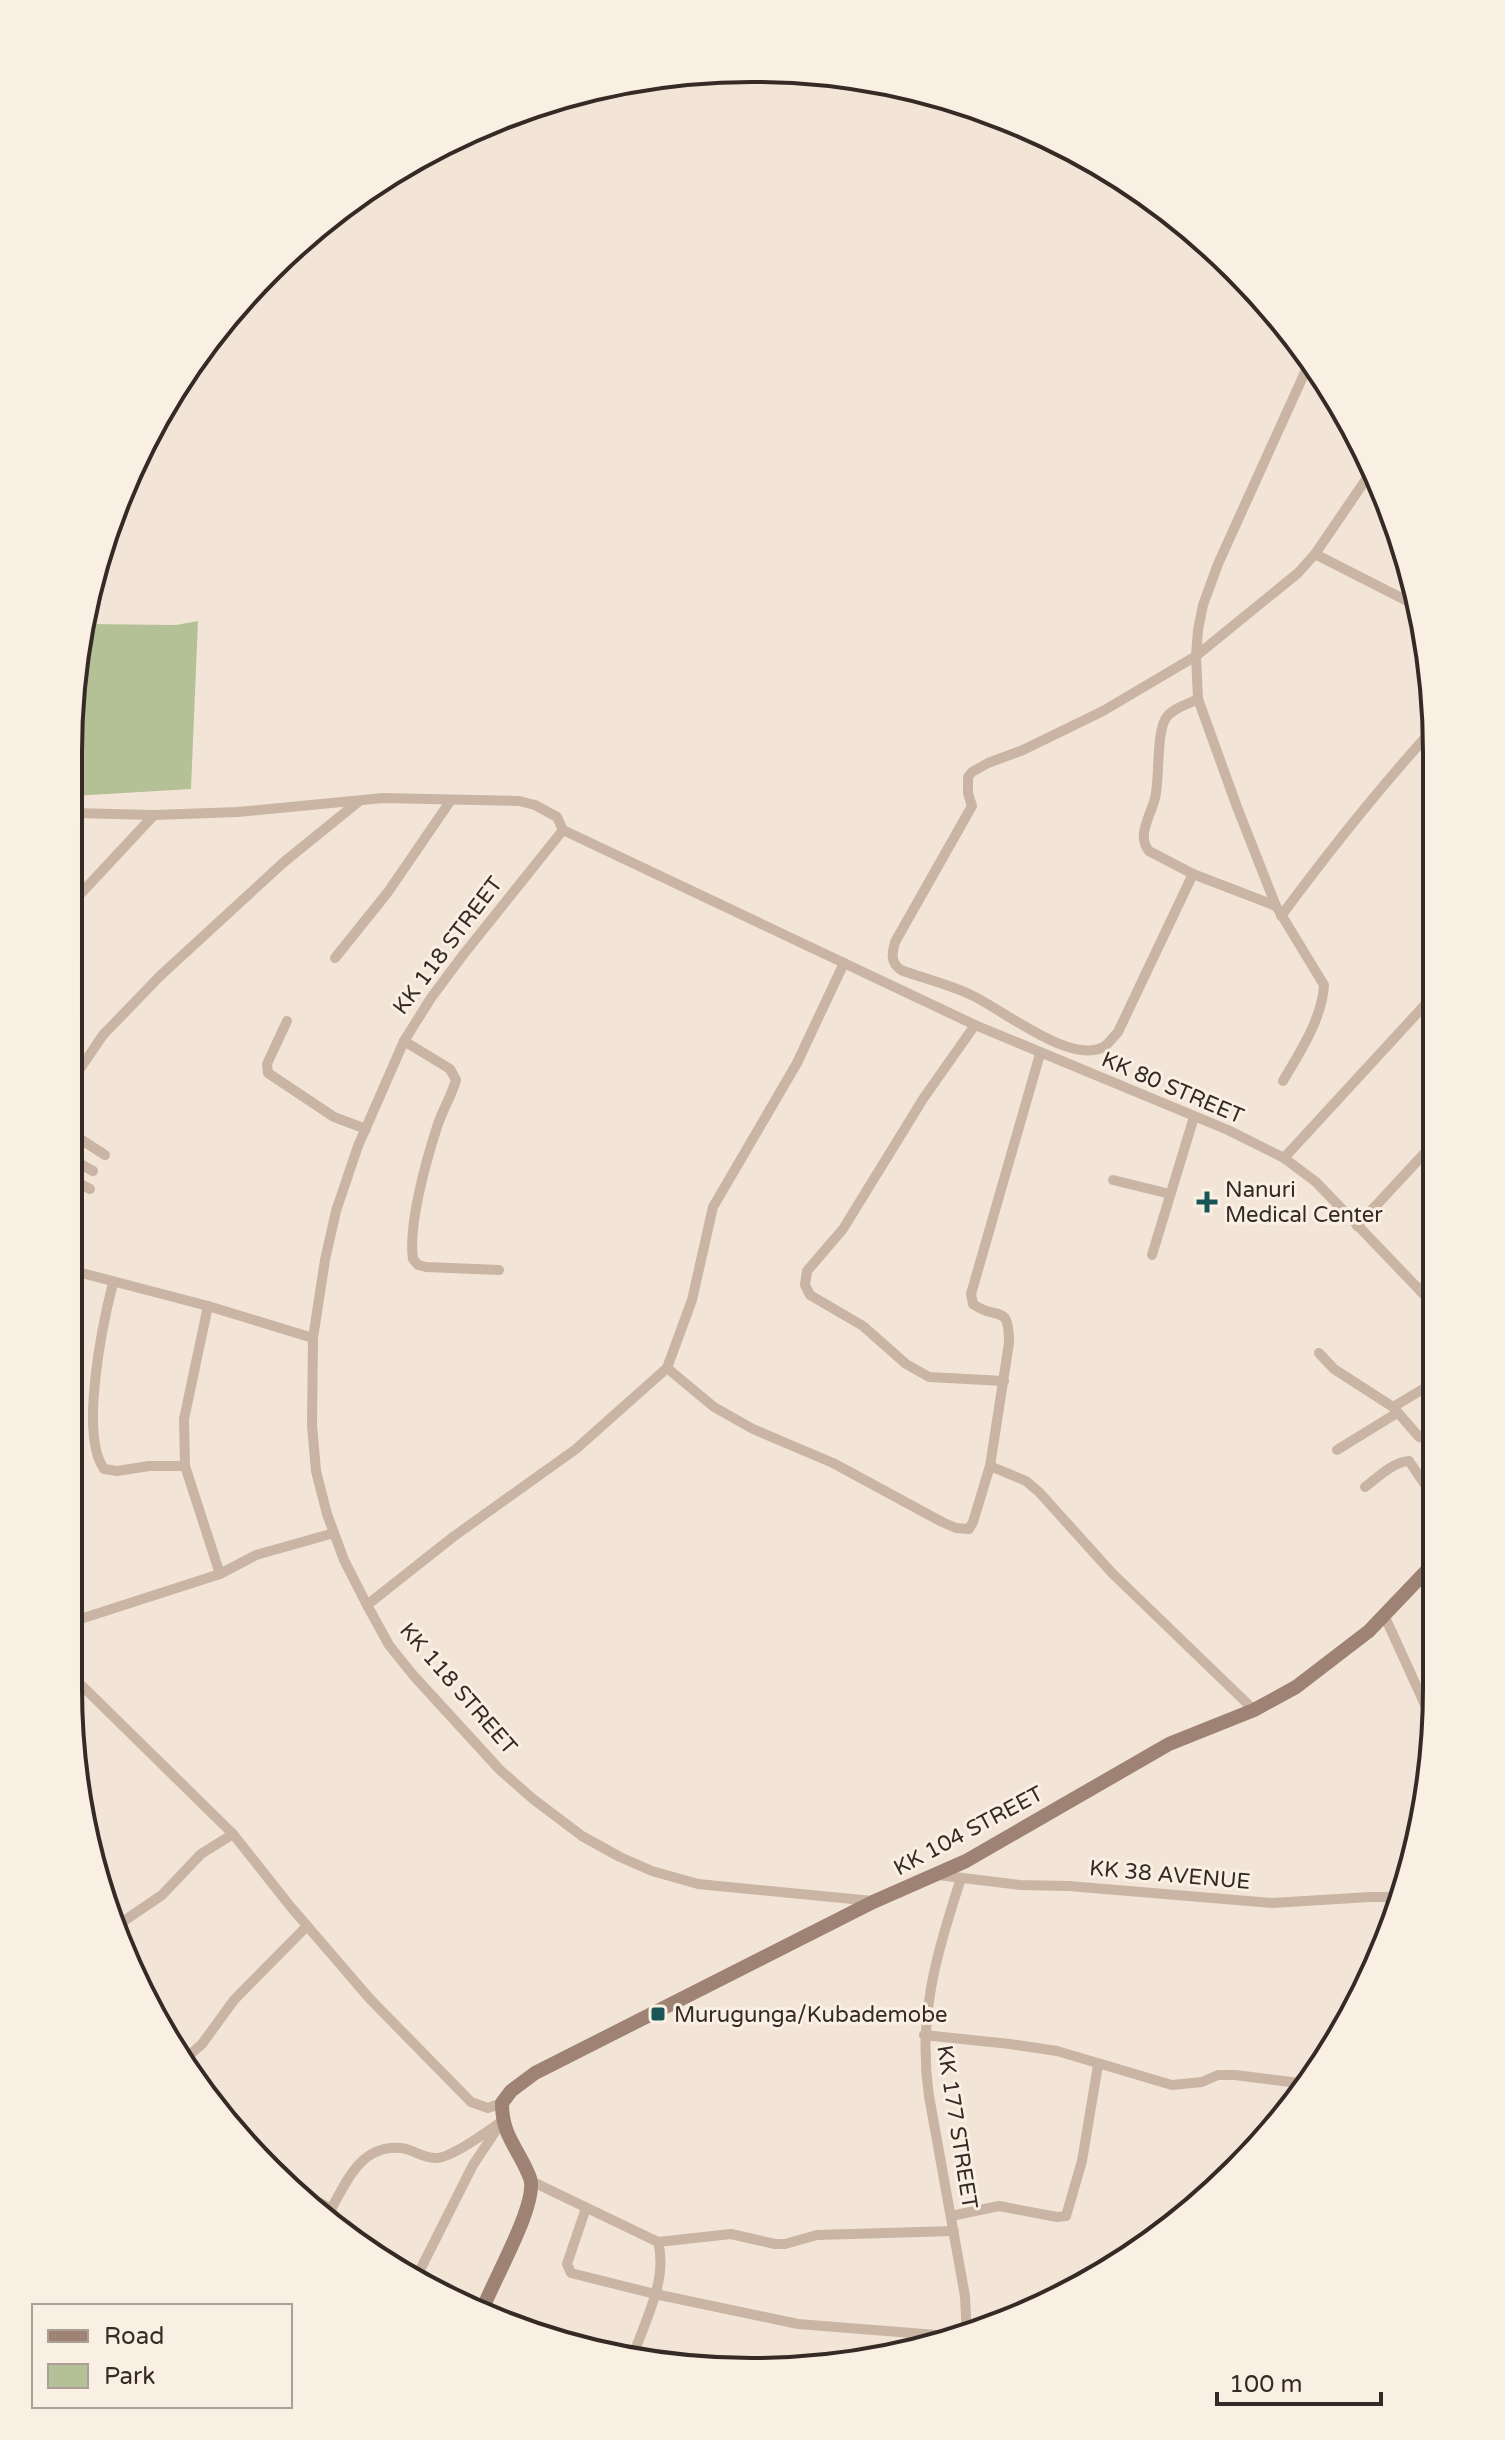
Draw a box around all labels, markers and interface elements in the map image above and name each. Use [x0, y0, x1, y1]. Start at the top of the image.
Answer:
street label: KK 118 STREET [388, 871, 508, 1020]
street label: KK 80 STREET [1098, 1046, 1248, 1130]
place label: Nanuri Medical Center [1225, 1177, 1383, 1228]
marker: Nanuri Medical Center [1196, 1191, 1218, 1213]
street label: KK 118 STREET [394, 1618, 523, 1760]
street label: KK 104 STREET [889, 1780, 1048, 1881]
street label: KK 38 AVENUE [1088, 1855, 1252, 1895]
place label: Murugunga/Kubademobe [674, 2002, 947, 2028]
marker: Murugunga/Kubademobe [649, 2005, 667, 2023]
street label: KK 177 STREET [931, 2043, 983, 2212]
legend [32, 2304, 292, 2408]
text: Road [104, 2322, 164, 2351]
scale bar [1217, 2356, 1381, 2406]
text: Park [104, 2362, 155, 2391]
text: 100 m [1229, 2370, 1303, 2399]

